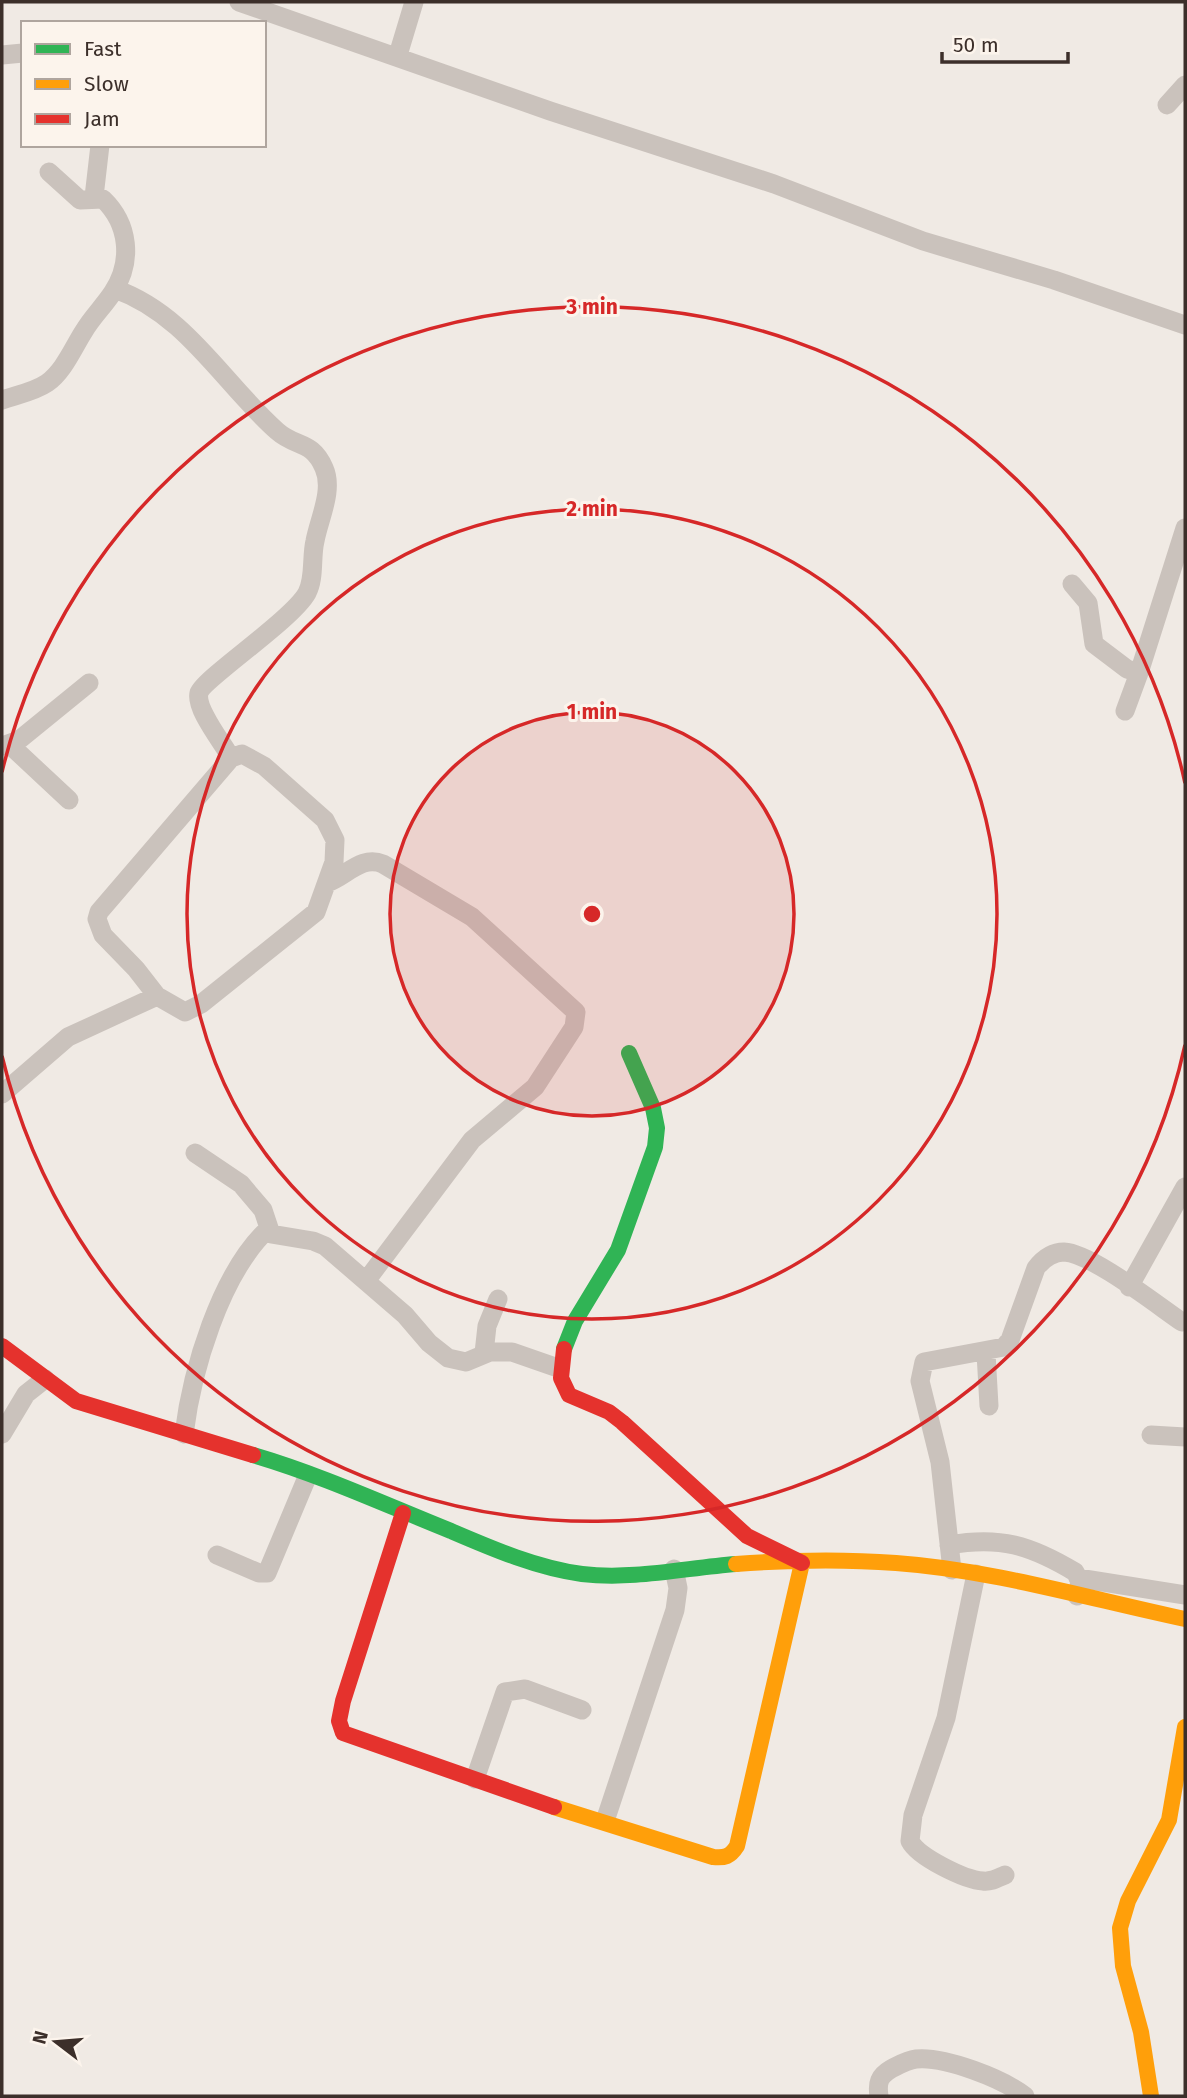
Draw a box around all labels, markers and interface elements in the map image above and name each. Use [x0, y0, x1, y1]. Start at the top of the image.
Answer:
legend [21, 21, 266, 147]
scale bar [942, 21, 1068, 65]
text: 50 m [953, 32, 999, 58]
text: Fast [84, 36, 122, 62]
text: Slow [84, 71, 129, 97]
text: Jam [84, 106, 120, 132]
text: 3 min [565, 294, 618, 320]
text: 2 min [566, 496, 618, 522]
text: 1 min [567, 699, 617, 725]
centre of rings [580, 902, 604, 926]
north arrow [21, 2007, 91, 2077]
text: N [27, 2028, 53, 2047]

